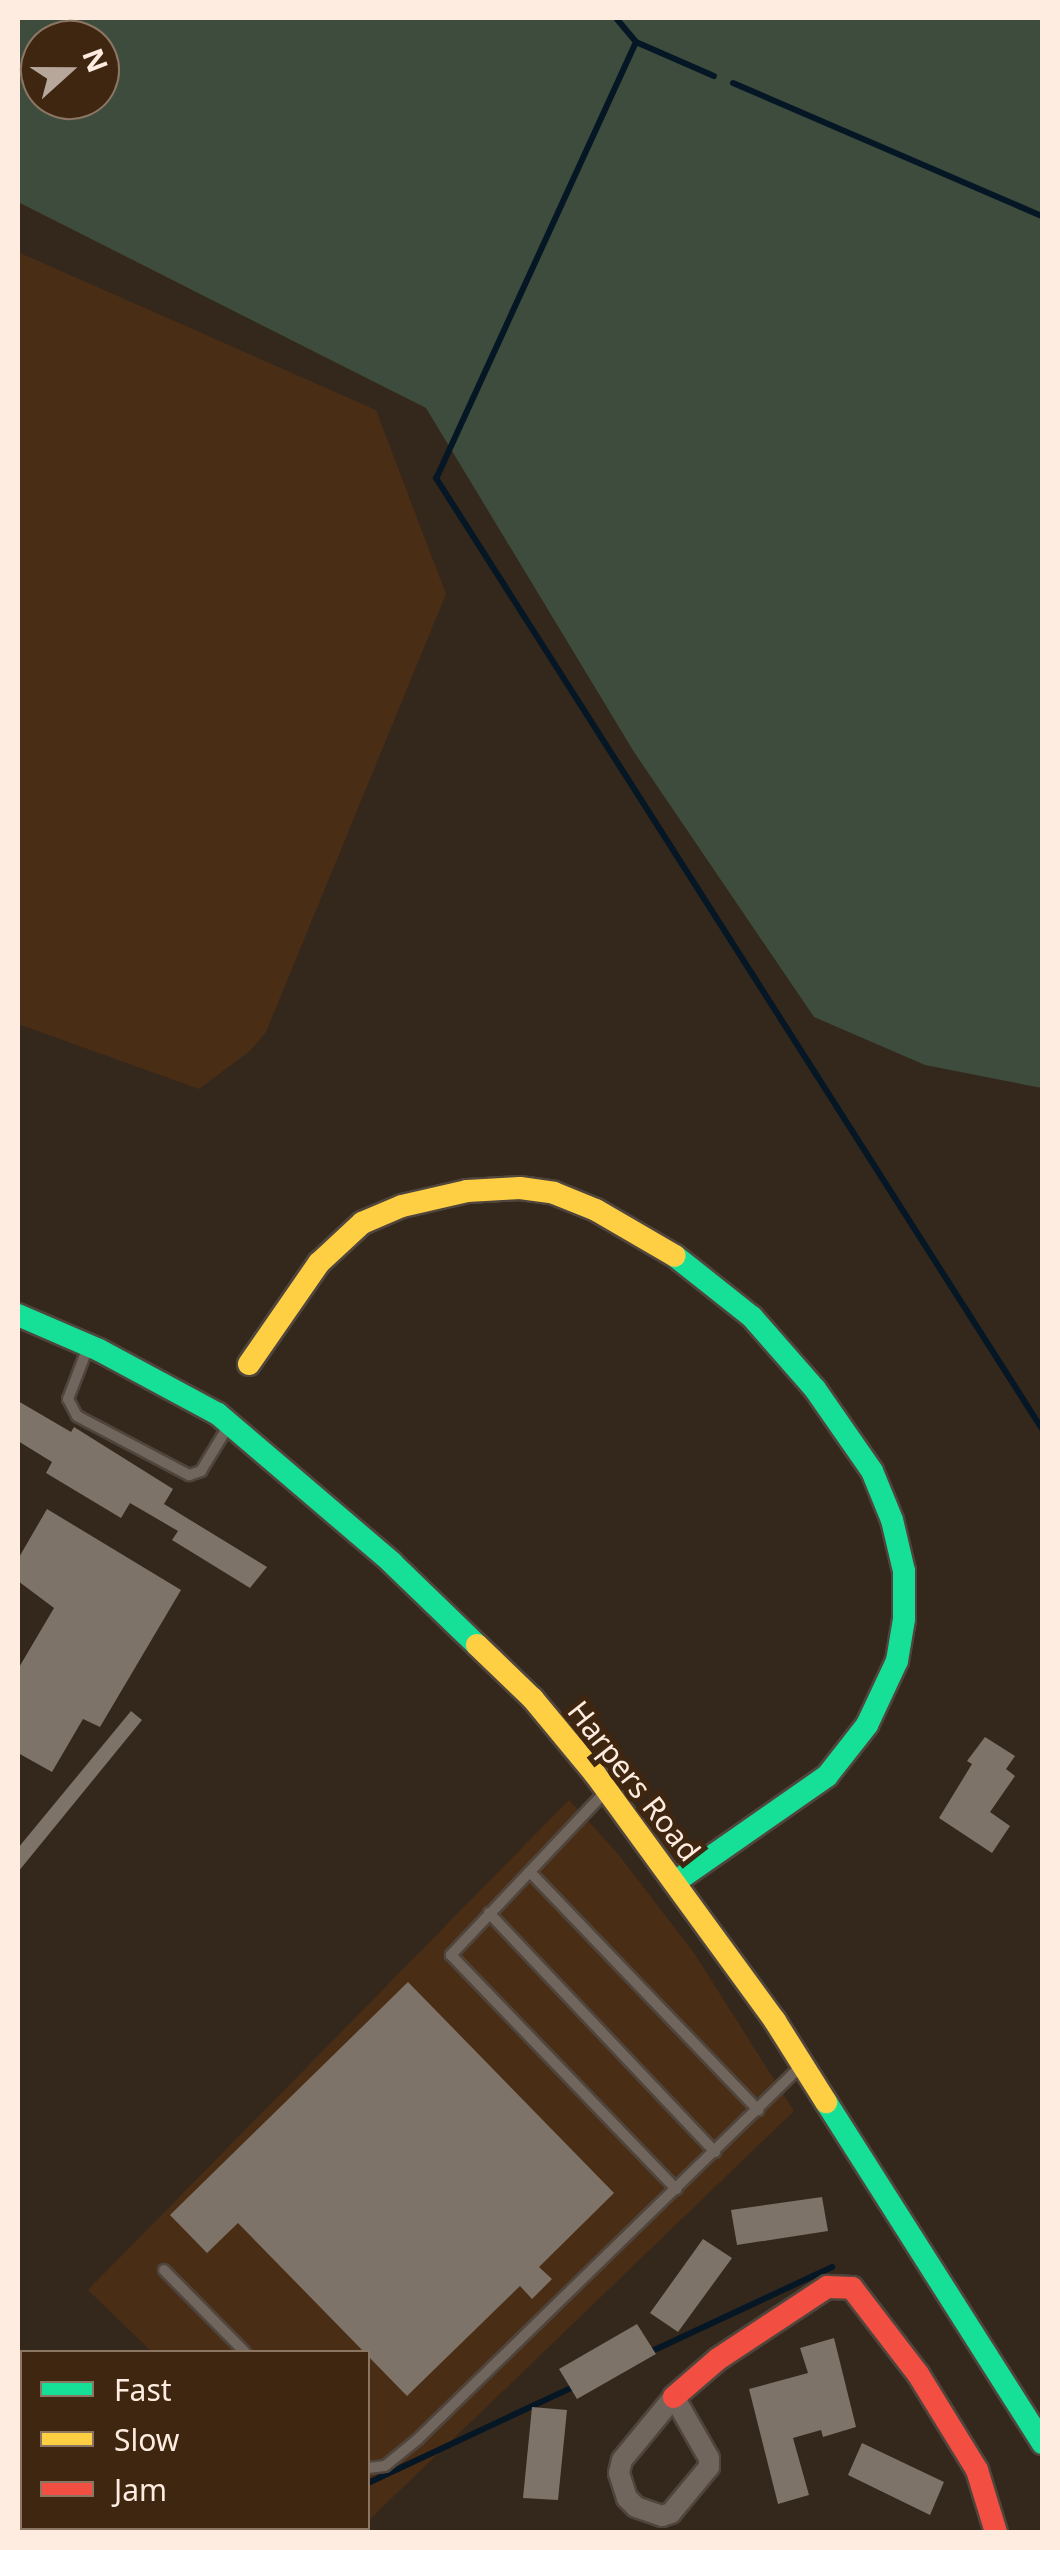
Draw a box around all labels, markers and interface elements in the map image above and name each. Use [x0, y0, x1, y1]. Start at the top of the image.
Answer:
north arrow [20, 20, 120, 120]
text: N [74, 43, 118, 77]
street label: Harpers Road [560, 1694, 708, 1868]
legend [20, 2350, 370, 2530]
text: Fast [114, 2369, 172, 2410]
text: Slow [114, 2419, 179, 2460]
text: Jam [114, 2469, 167, 2510]

